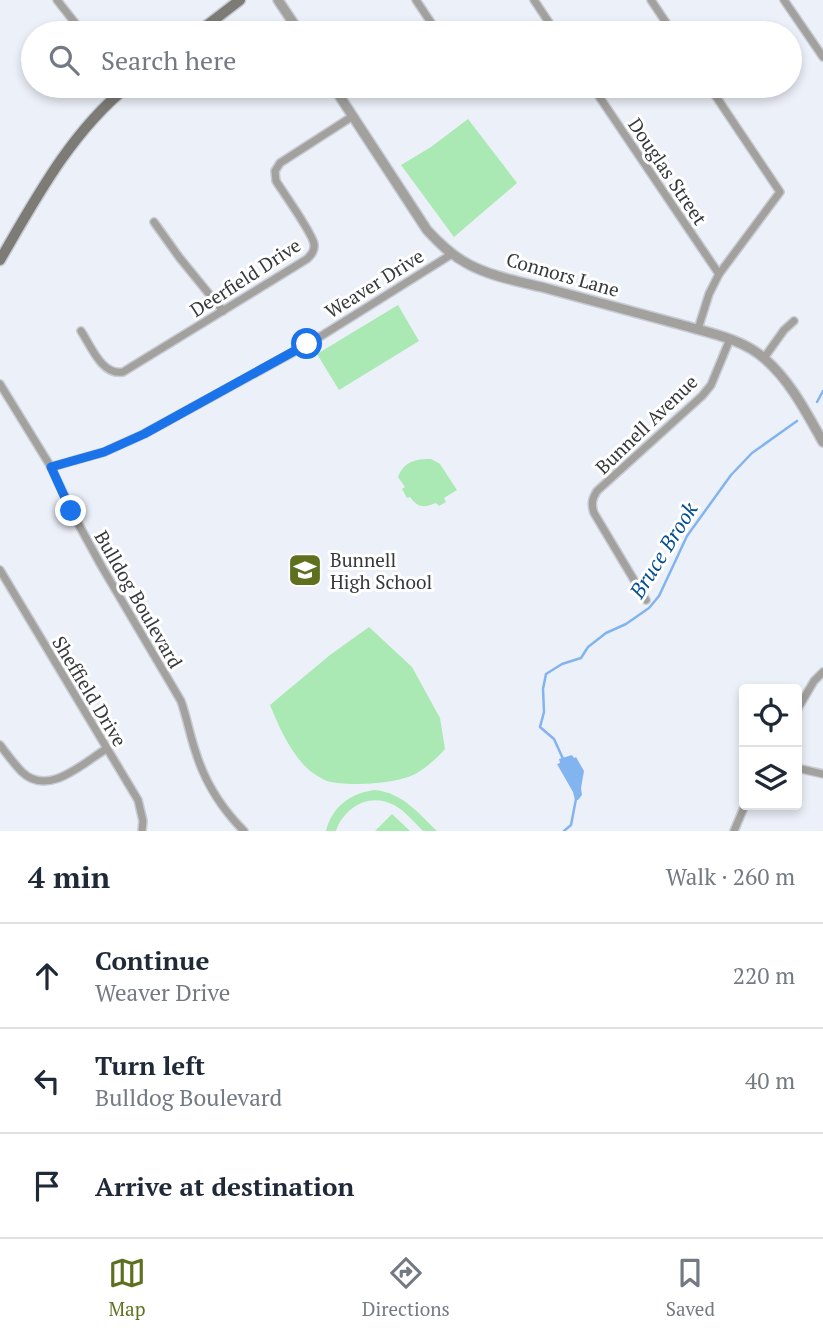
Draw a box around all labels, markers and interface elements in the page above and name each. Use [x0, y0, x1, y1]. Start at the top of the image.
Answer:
search box [21, 21, 802, 98]
icon: search [45, 41, 83, 79]
text: Search here [101, 43, 236, 77]
street label: Douglas Street [623, 113, 713, 229]
street label: Deerfield Drive [185, 232, 305, 322]
street label: Weaver Drive [320, 243, 428, 323]
street label: Connors Lane [504, 246, 622, 302]
route start [291, 328, 322, 359]
street label: Bunnell Avenue [590, 369, 702, 479]
route end [55, 495, 86, 526]
water label: Bruce Brook [622, 496, 704, 604]
street label: Bulldog Boulevard [89, 526, 189, 673]
place label: Bunnell High School [330, 547, 432, 594]
school or university icon: Bunnell High School [286, 551, 324, 589]
street label: Sheffield Drive [47, 631, 133, 751]
map controls [739, 684, 802, 810]
button: locate [739, 684, 802, 747]
button: layers [739, 747, 802, 810]
text: 4 min [28, 857, 110, 897]
text: Walk · 260 m [666, 861, 795, 892]
text: Continue [95, 943, 209, 977]
icon: ahead [28, 957, 66, 995]
text: 220 m [733, 960, 795, 991]
text: Weaver Drive [95, 977, 230, 1008]
text: Turn left [95, 1048, 205, 1082]
icon: left [28, 1062, 66, 1100]
text: 40 m [745, 1065, 795, 1096]
text: Bulldog Boulevard [95, 1082, 282, 1113]
icon: arrive [28, 1167, 66, 1205]
text: Arrive at destination [95, 1169, 354, 1203]
tab: Map [108, 1254, 146, 1321]
tab: Directions [362, 1254, 450, 1321]
tab: Saved [666, 1254, 715, 1321]

